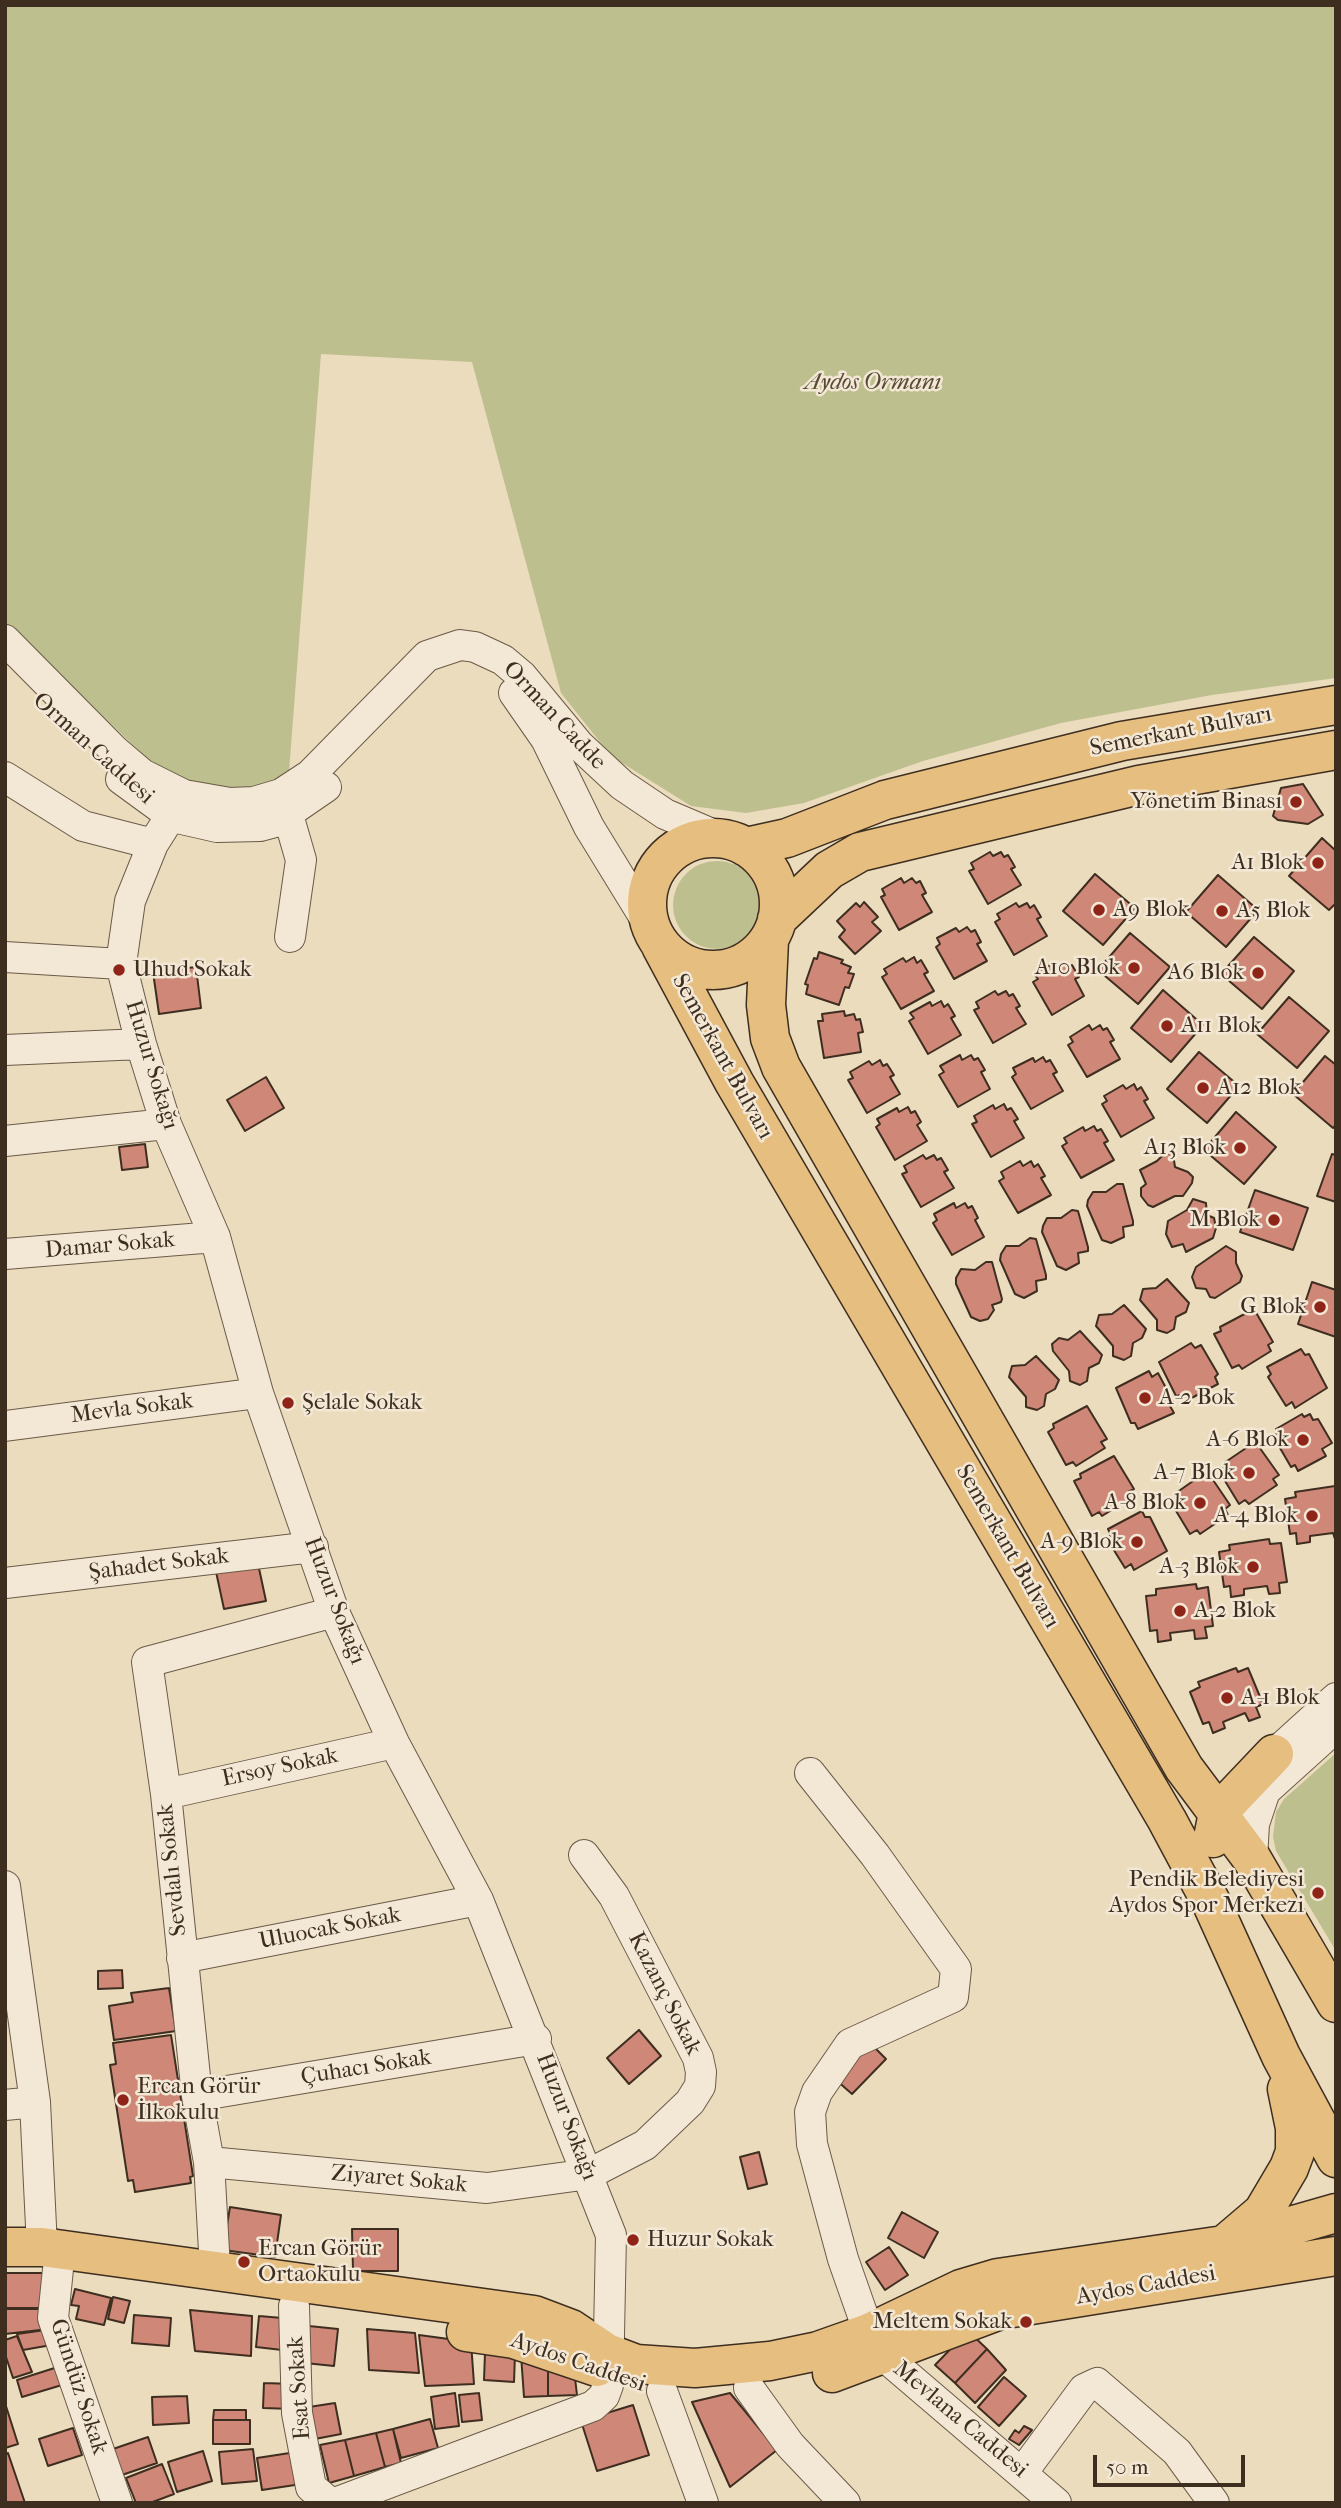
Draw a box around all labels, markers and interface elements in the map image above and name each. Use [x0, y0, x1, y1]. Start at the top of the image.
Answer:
park label: Aydos Ormanı [805, 369, 941, 397]
street label: Orman Cadde [497, 656, 611, 776]
street label: Orman Caddesi [27, 687, 159, 811]
street label: Semerkant Bulvarı [1088, 701, 1274, 763]
place label: Yönetim Binası [1131, 788, 1282, 816]
marker: Yönetim Binası [1288, 794, 1304, 810]
place label: A1 Blok [1231, 849, 1304, 877]
marker: A1 Blok [1310, 855, 1326, 871]
place label: A9 Blok [1113, 896, 1189, 924]
place label: A5 Blok [1236, 897, 1310, 925]
marker: A9 Blok [1091, 902, 1107, 918]
marker: A5 Blok [1214, 903, 1230, 919]
place label: A10 Blok [1035, 954, 1120, 982]
place label: Uhud Sokak [133, 956, 252, 984]
place label: A6 Blok [1167, 959, 1244, 987]
marker: A10 Blok [1126, 960, 1142, 976]
marker: Uhud Sokak [111, 962, 127, 978]
marker: A6 Blok [1250, 965, 1266, 981]
street label: Semerkant Bulvarı [665, 970, 779, 1144]
street label: Huzur Sokağı [118, 997, 184, 1133]
place label: A11 Blok [1181, 1012, 1262, 1040]
marker: A11 Blok [1159, 1018, 1175, 1034]
place label: A12 Blok [1217, 1074, 1301, 1102]
marker: A12 Blok [1195, 1080, 1211, 1096]
place label: A13 Blok [1144, 1134, 1226, 1162]
marker: A13 Blok [1232, 1140, 1248, 1156]
place label: M Blok [1190, 1206, 1260, 1234]
marker: M Blok [1266, 1212, 1282, 1228]
street label: Damar Sokak [44, 1227, 176, 1265]
place label: G Blok [1240, 1293, 1306, 1321]
marker: G Blok [1312, 1299, 1328, 1315]
place label: A-2 Bok [1159, 1384, 1235, 1412]
street label: Mevla Sokak [69, 1388, 195, 1430]
place label: Şelale Sokak [302, 1389, 422, 1417]
marker: A-2 Bok [1137, 1390, 1153, 1406]
marker: Şelale Sokak [280, 1395, 296, 1411]
place label: A-6 Blok [1206, 1426, 1289, 1454]
marker: A-6 Blok [1295, 1432, 1311, 1448]
place label: A-7 Blok [1154, 1459, 1235, 1487]
street label: Semerkant Bulvarı [949, 1460, 1065, 1634]
marker: A-7 Blok [1241, 1465, 1257, 1481]
place label: A-8 Blok [1104, 1489, 1186, 1517]
marker: A-8 Blok [1192, 1495, 1208, 1511]
place label: A-4 Blok [1214, 1502, 1298, 1530]
marker: A-4 Blok [1304, 1508, 1320, 1524]
place label: A-9 Blok [1041, 1528, 1123, 1556]
street label: Huzur Sokağı [297, 1534, 371, 1668]
marker: A-9 Blok [1129, 1534, 1145, 1550]
street label: Şahadet Sokak [87, 1543, 231, 1587]
place label: A-3 Blok [1159, 1553, 1239, 1581]
marker: A-3 Blok [1245, 1559, 1261, 1575]
place label: A-2 Blok [1194, 1597, 1276, 1625]
marker: A-2 Blok [1172, 1603, 1188, 1619]
place label: A-1 Blok [1241, 1684, 1320, 1712]
marker: A-1 Blok [1219, 1690, 1235, 1706]
street label: Ersoy Sokak [219, 1742, 341, 1794]
street label: Sevdalı Sokak [152, 1802, 194, 1938]
place label: Pendik Belediyesi Aydos Spor Merkezi [1109, 1866, 1304, 1920]
marker: Pendik Belediyesi Aydos Spor Merkezi [1310, 1885, 1326, 1901]
street label: Uluocak Sokak [257, 1902, 403, 1956]
street label: Kazanç Sokak [621, 1928, 707, 2060]
street label: Çuhacı Sokak [299, 2044, 433, 2092]
street label: Huzur Sokağı [529, 2050, 603, 2184]
place label: Ercan Görür İlkokulu [137, 2073, 260, 2127]
marker: Ercan Görür İlkokulu [115, 2092, 131, 2108]
street label: Ziyaret Sokak [330, 2160, 468, 2200]
place label: Huzur Sokak [647, 2226, 774, 2254]
marker: Huzur Sokak [625, 2232, 641, 2248]
place label: Ercan Görür Ortaokulu [258, 2235, 381, 2289]
marker: Ercan Görür Ortaokulu [236, 2254, 252, 2270]
street label: Aydos Caddesi [1074, 2260, 1218, 2312]
place label: Meltem Sokak [872, 2308, 1012, 2336]
marker: Meltem Sokak [1018, 2314, 1034, 2330]
street label: Gündüz Sokak [43, 2316, 113, 2458]
street label: Aydos Caddesi [507, 2327, 649, 2399]
street label: Esat Sokak [283, 2335, 317, 2441]
street label: Mevlana Caddesi [887, 2356, 1033, 2484]
scale bar [1096, 2442, 1248, 2486]
text: 50 m [1106, 2455, 1149, 2479]

